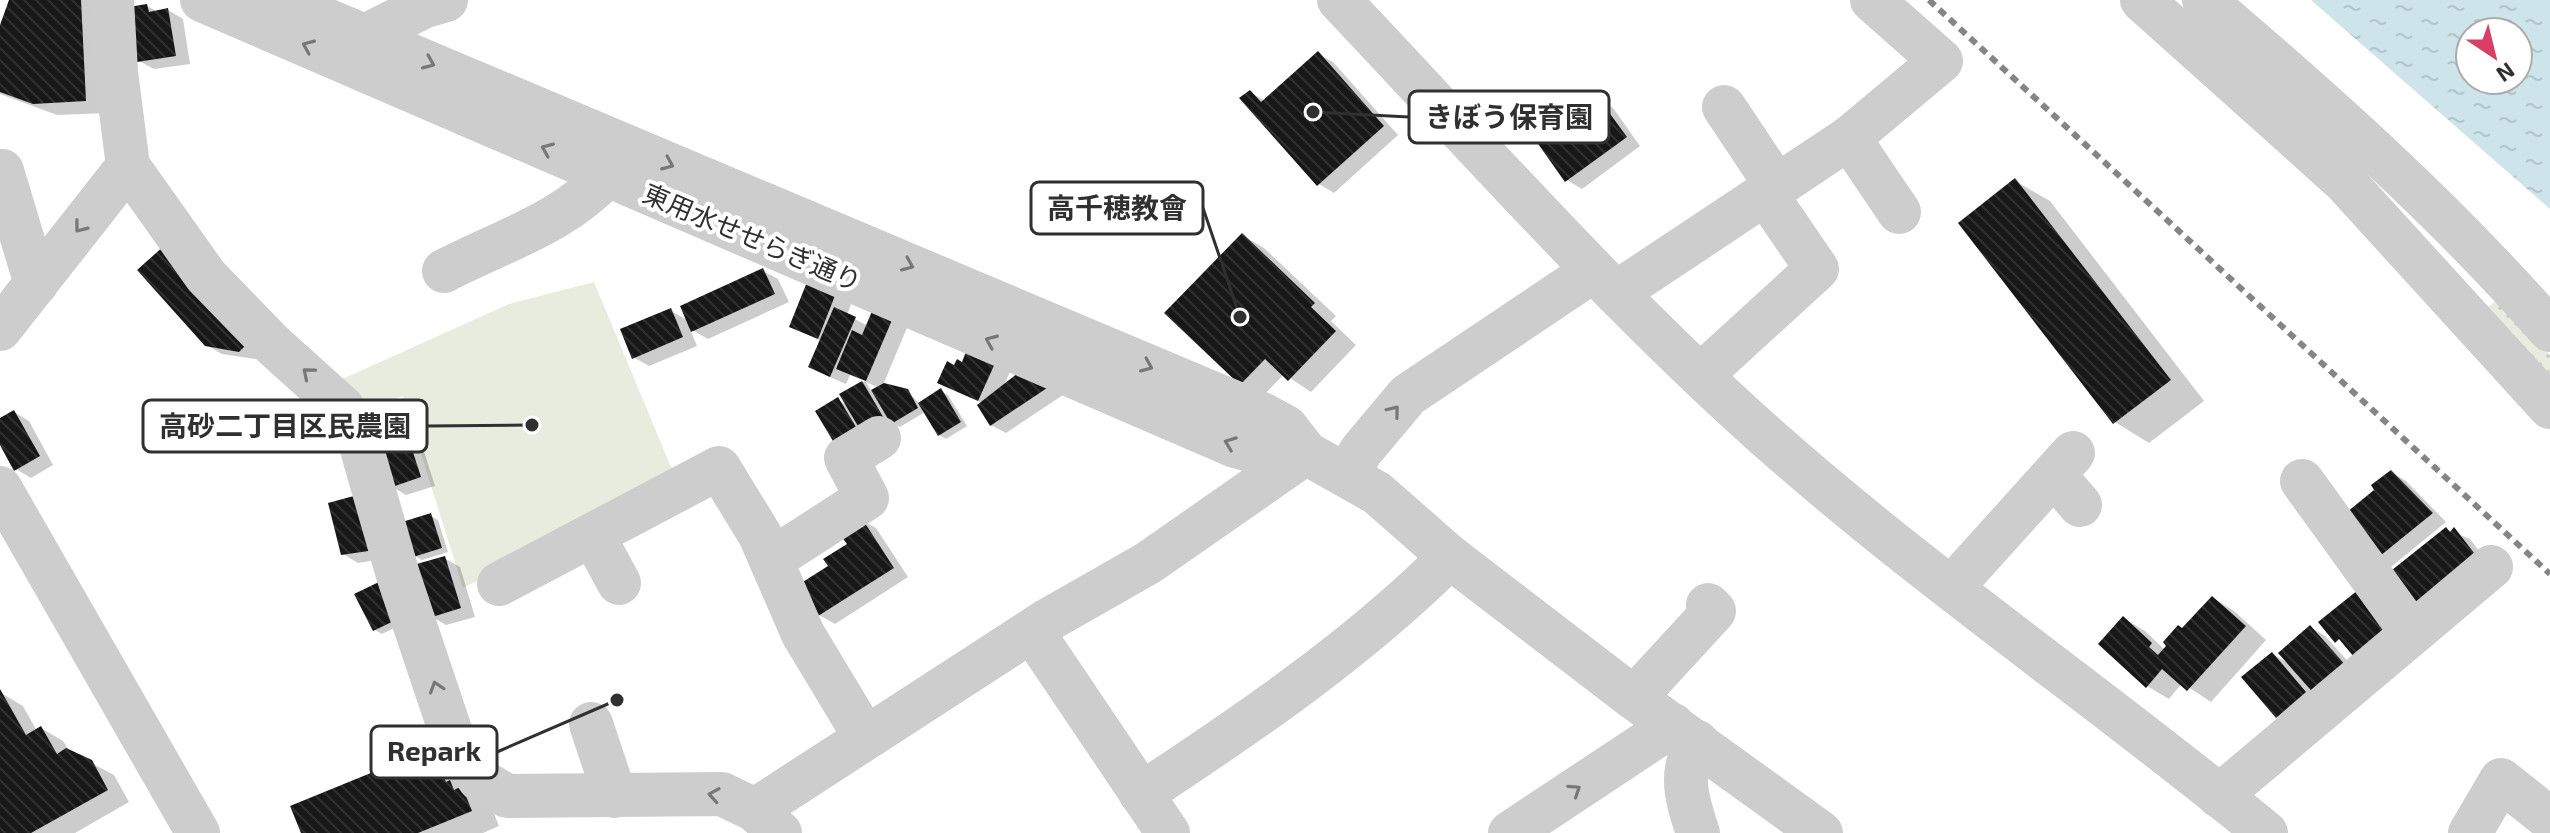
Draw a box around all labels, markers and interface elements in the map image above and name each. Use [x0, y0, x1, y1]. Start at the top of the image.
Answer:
north arrow [2454, 16, 2534, 96]
one-way arrow [302, 39, 316, 55]
one-way arrow [421, 53, 435, 69]
text: N [2492, 58, 2520, 88]
callout: きぼう保育園 [1409, 91, 1609, 143]
text: きぼう保育園 [1425, 99, 1593, 133]
one-way arrow [540, 143, 555, 159]
one-way arrow [660, 154, 674, 170]
street label: 東用水せせらぎ通り [639, 177, 866, 297]
callout: 高千穂教會 [1031, 182, 1203, 234]
text: 高千穂教會 [1047, 190, 1187, 224]
one-way arrow [75, 218, 90, 232]
one-way arrow [900, 255, 914, 271]
one-way arrow [985, 334, 999, 350]
one-way arrow [1139, 356, 1153, 372]
one-way arrow [302, 369, 317, 383]
callout: 高砂二丁目区民農園 [143, 400, 427, 452]
one-way arrow [1385, 405, 1399, 420]
text: 高砂二丁目区民農園 [159, 408, 411, 442]
one-way arrow [1224, 436, 1238, 453]
one-way arrow [429, 680, 445, 694]
callout: Repark [371, 726, 497, 778]
text: Repark [387, 733, 481, 767]
one-way arrow [1566, 785, 1580, 800]
one-way arrow [708, 787, 721, 804]

